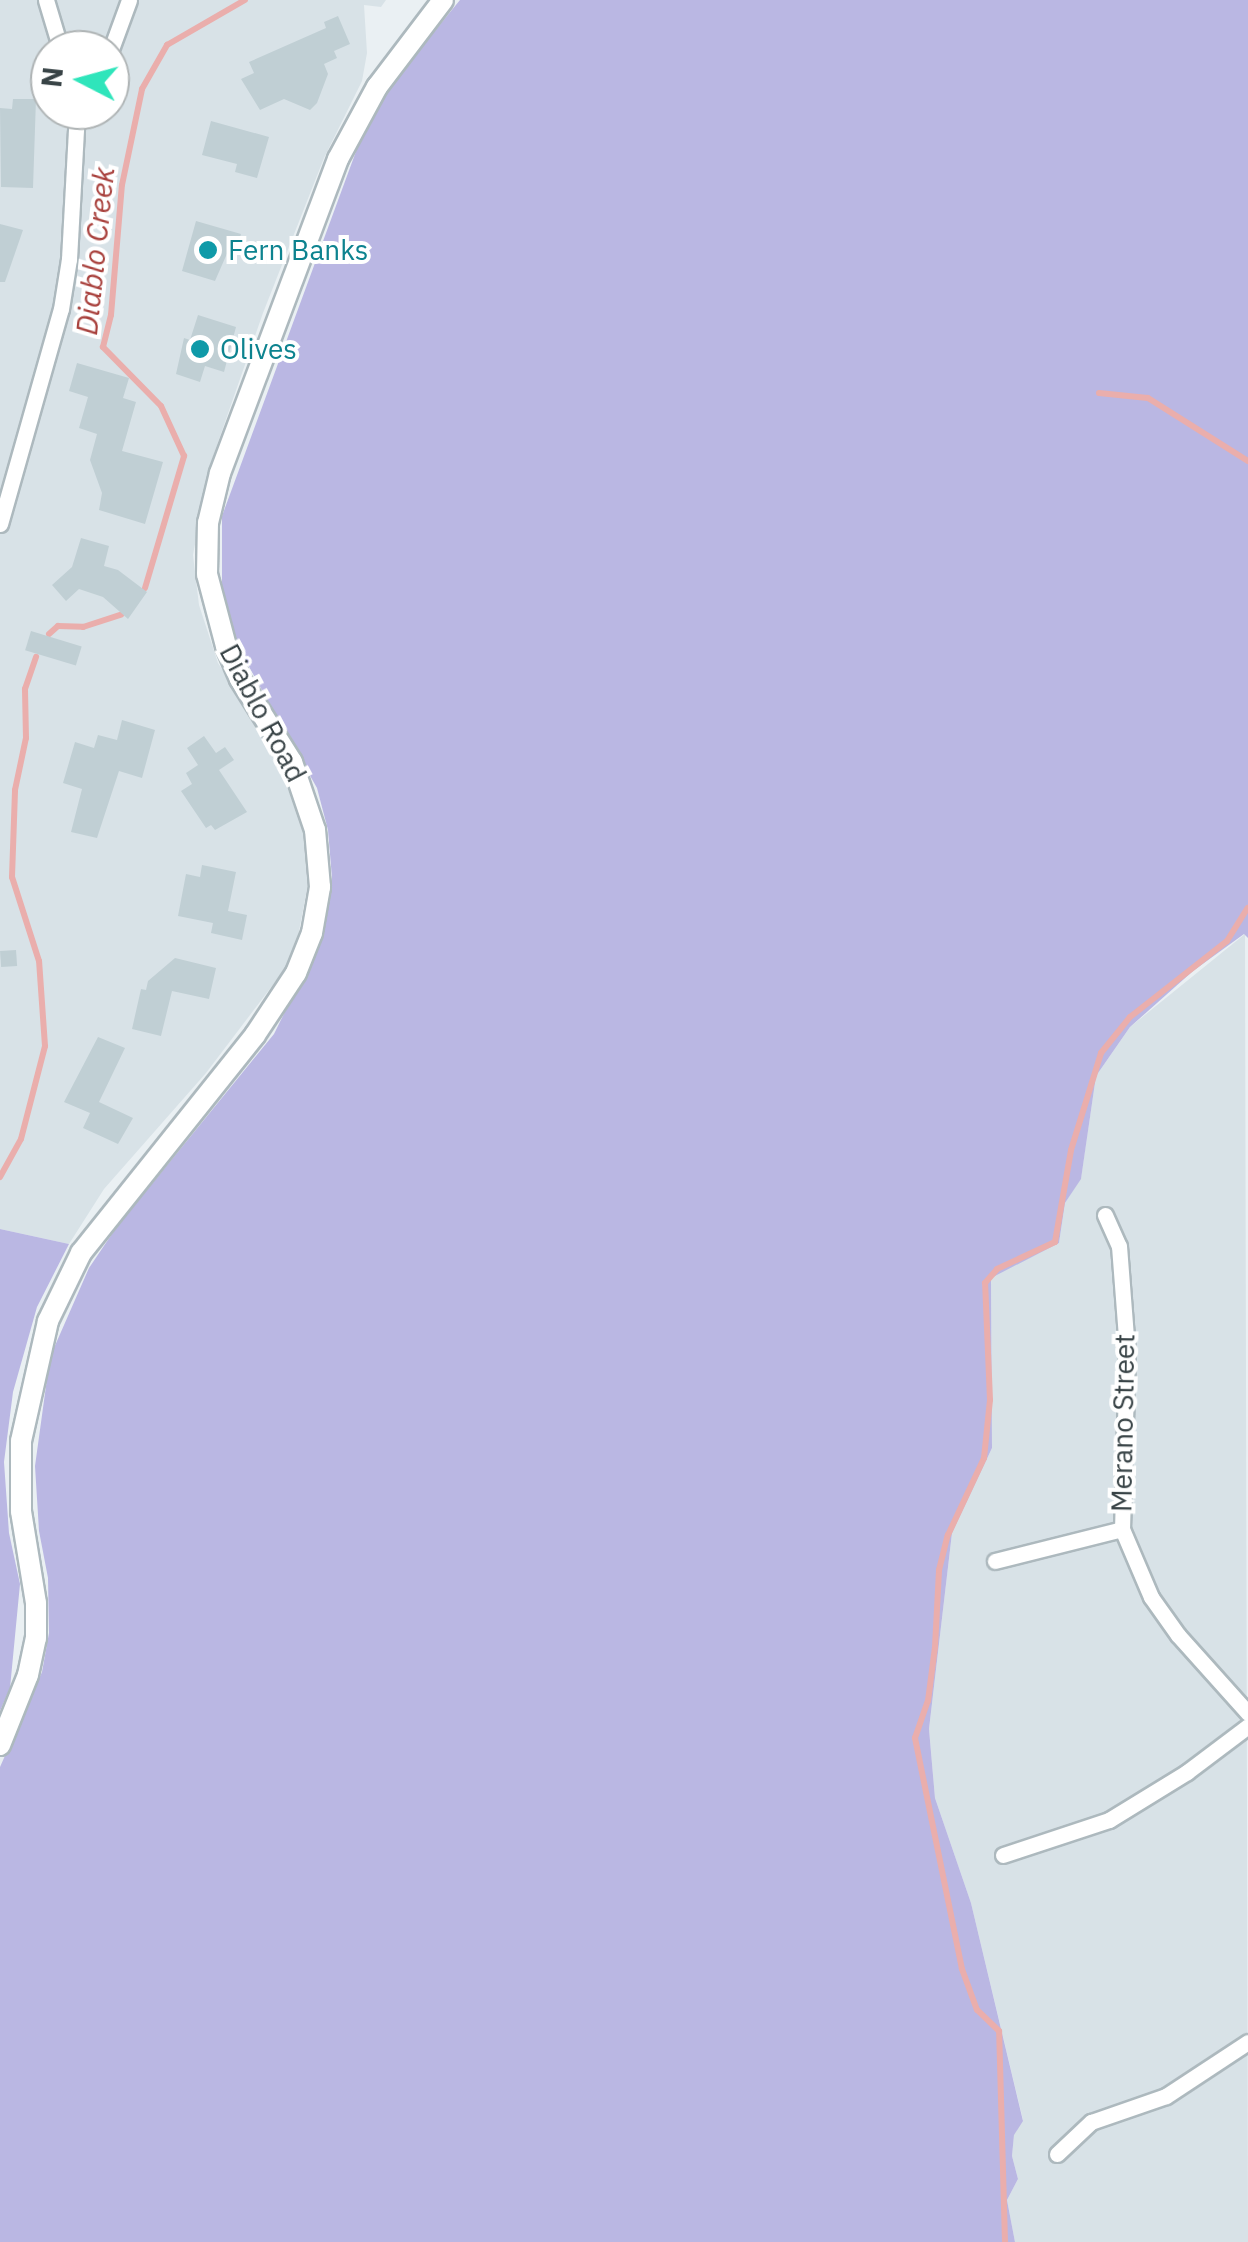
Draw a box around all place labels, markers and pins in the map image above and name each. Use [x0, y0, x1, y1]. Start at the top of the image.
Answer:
place label: Fern Banks [228, 233, 368, 267]
marker: Fern Banks [197, 239, 219, 261]
place label: Olives [220, 332, 297, 366]
marker: Olives [189, 338, 211, 360]

